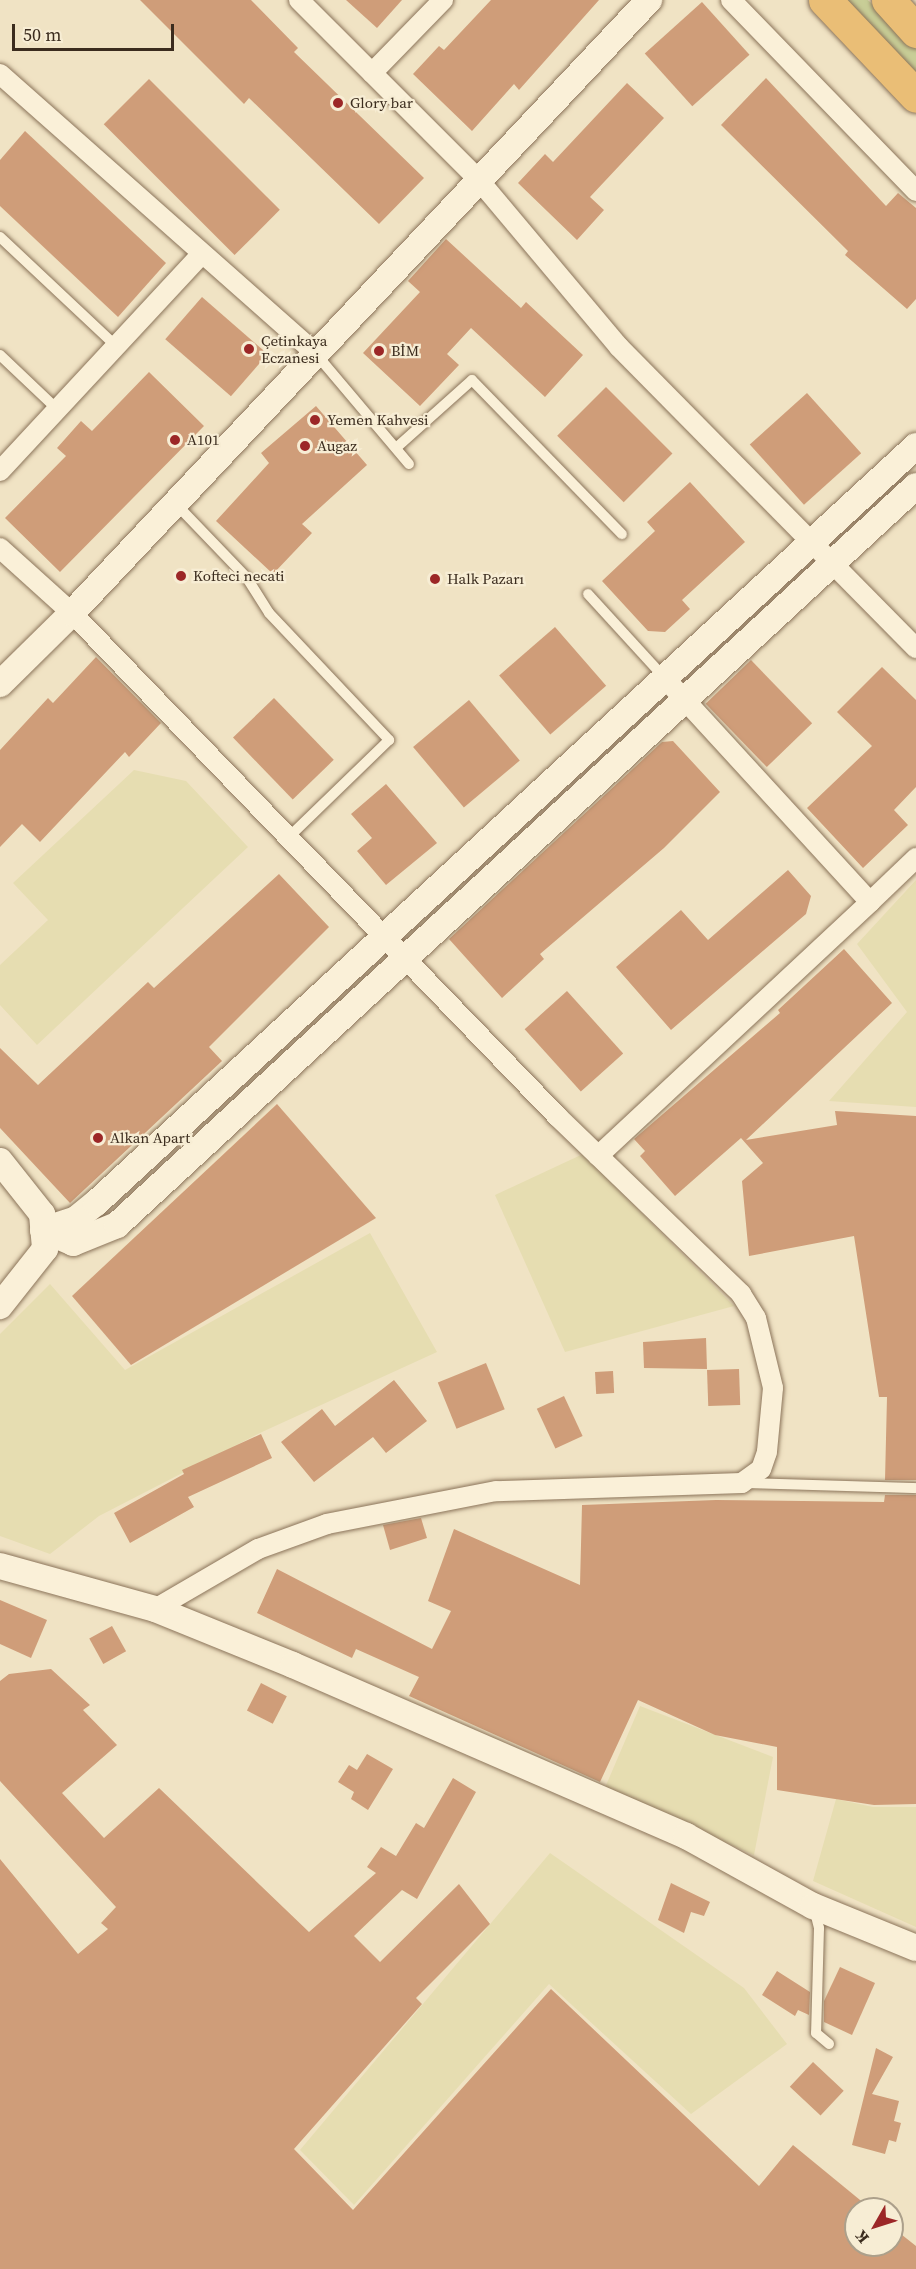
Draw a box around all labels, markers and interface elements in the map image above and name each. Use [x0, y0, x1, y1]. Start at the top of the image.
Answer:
scale bar [15, 12, 177, 50]
text: 50 m [23, 22, 61, 47]
place label: Glory bar [350, 94, 413, 112]
marker: Glory bar [331, 96, 345, 110]
place label: Çetinkaya Eczanesi [261, 331, 327, 366]
marker: Çetinkaya Eczanesi [242, 342, 256, 356]
place label: BİM [391, 342, 419, 360]
marker: BİM [372, 344, 386, 358]
place label: Yemen Kahvesi [327, 411, 429, 429]
marker: Yemen Kahvesi [308, 413, 322, 427]
place label: A101 [187, 431, 219, 449]
marker: A101 [168, 433, 182, 447]
place label: Augaz [317, 437, 357, 455]
marker: Augaz [298, 439, 312, 453]
place label: Kofteci necati [193, 567, 285, 585]
marker: Kofteci necati [174, 569, 188, 583]
place label: Halk Pazarı [447, 570, 524, 588]
marker: Halk Pazarı [428, 572, 442, 586]
place label: Alkan Apart [110, 1129, 190, 1147]
marker: Alkan Apart [91, 1131, 105, 1145]
north arrow [844, 2197, 904, 2257]
text: K [850, 2226, 874, 2248]

